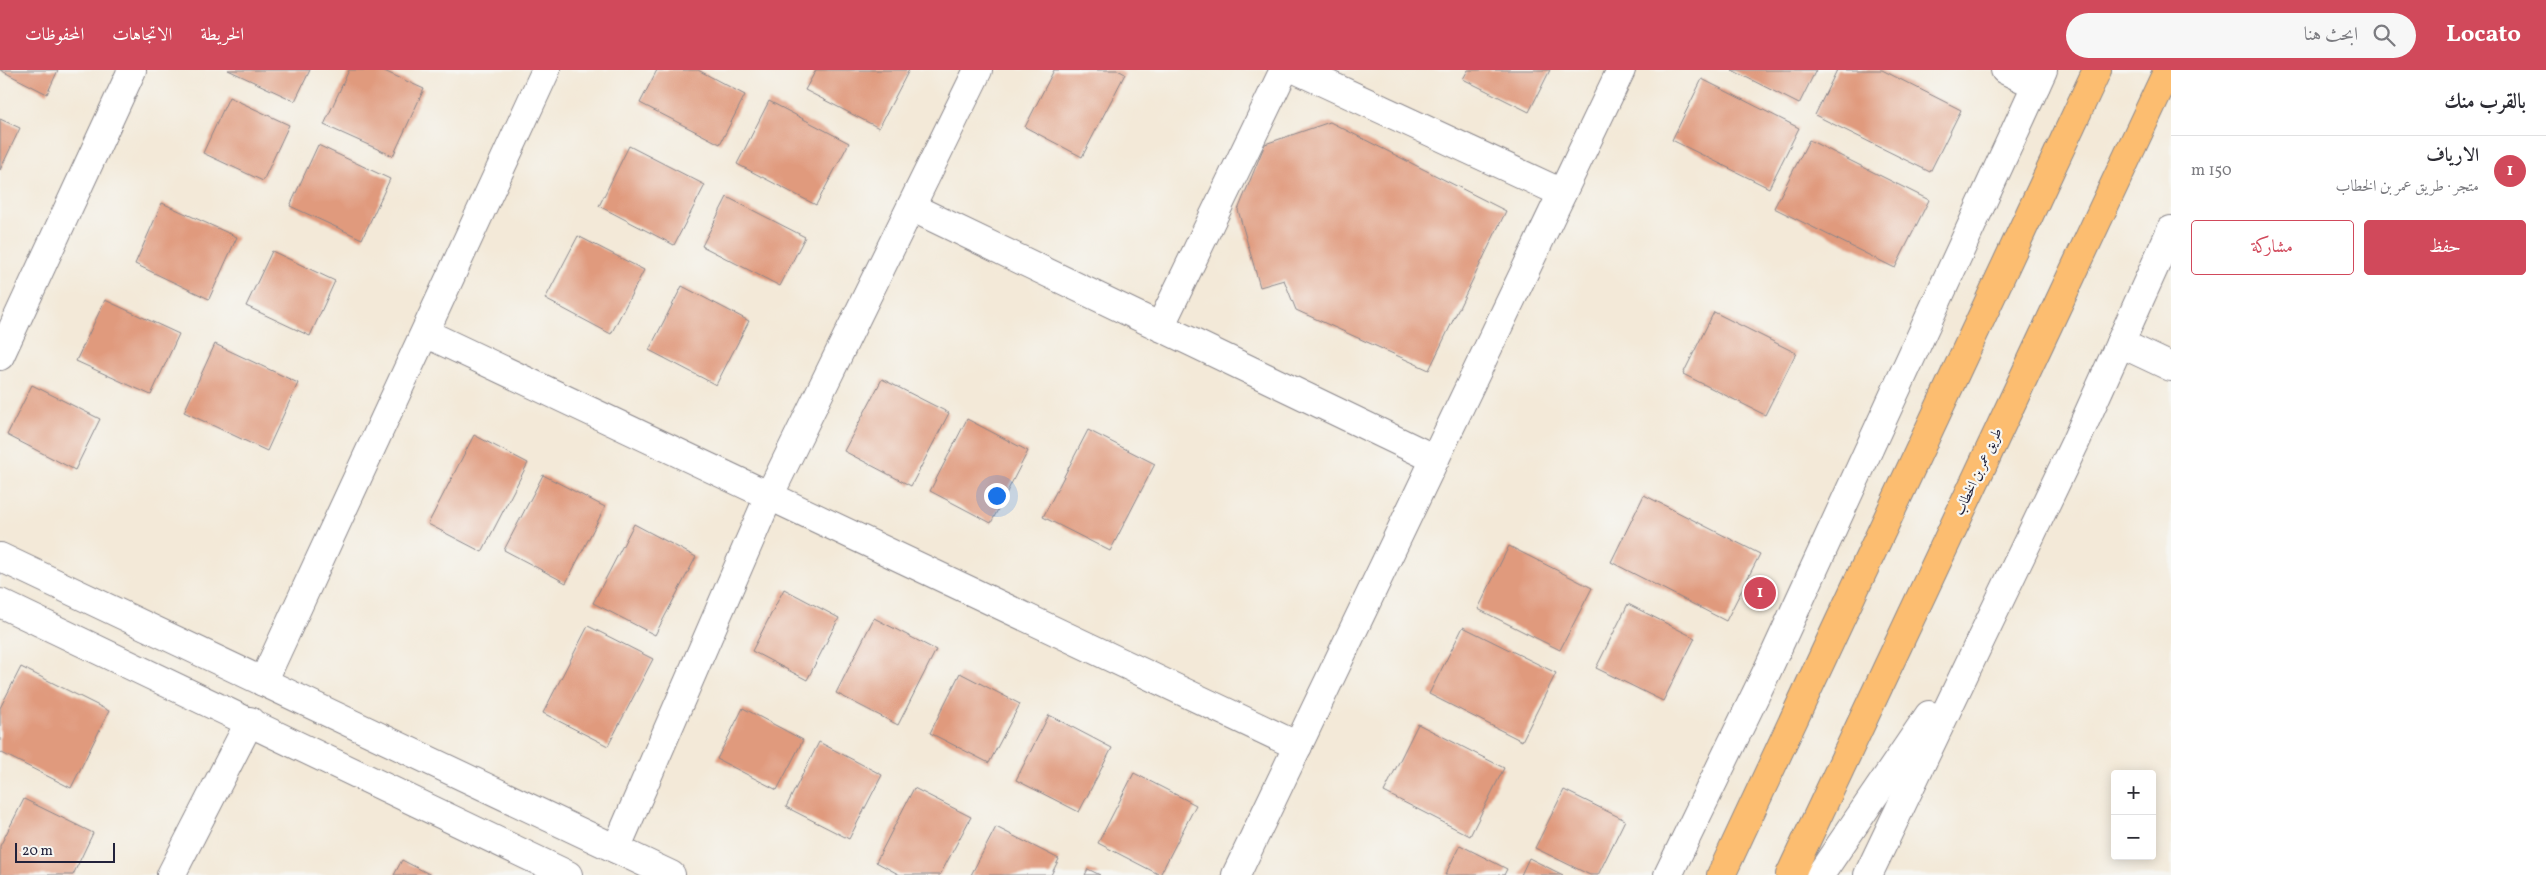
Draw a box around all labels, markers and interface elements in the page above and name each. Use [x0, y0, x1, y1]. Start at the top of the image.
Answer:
search box [2066, 13, 2416, 58]
text: Locato [2446, 18, 2521, 52]
icon: search [2370, 21, 2398, 49]
text: ابحث هنا [2304, 22, 2358, 48]
text: المحفوظات [25, 23, 84, 48]
text: الاتجاهات [112, 23, 172, 48]
text: الخريطة [200, 23, 244, 48]
text: بالقرب منك [2444, 88, 2526, 117]
text: الارياف [2426, 143, 2479, 169]
text: 150 m [2191, 160, 2232, 182]
text: 1 [2507, 160, 2513, 182]
text: متجر · طريق عمر بن الخطاب [2336, 176, 2479, 198]
button: مشاركة [2191, 220, 2354, 275]
button: حفظ [2364, 220, 2526, 275]
street label: طريق عمر بن الخطاب [1950, 425, 2008, 519]
your location [984, 483, 1010, 509]
pin: 1 [1744, 574, 1776, 612]
map controls [2111, 770, 2156, 860]
button: + [2111, 770, 2156, 815]
button: − [2111, 815, 2156, 860]
scale bar [15, 840, 115, 863]
text: 20 m [22, 842, 53, 861]

